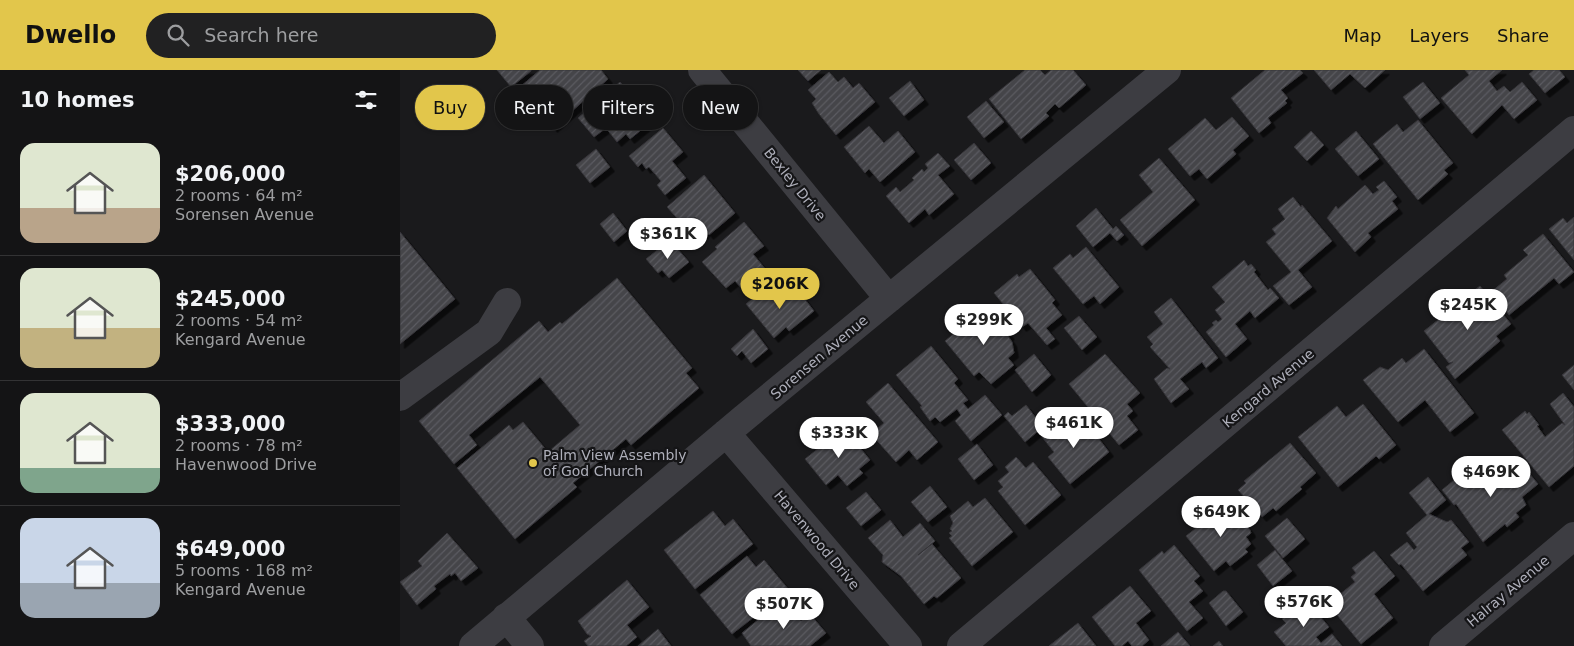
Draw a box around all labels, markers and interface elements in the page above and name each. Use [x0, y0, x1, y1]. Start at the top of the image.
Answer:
search box [146, 13, 496, 58]
text: Dwello [25, 21, 116, 49]
icon: search [164, 21, 192, 49]
text: Search here [204, 24, 318, 46]
text: Map [1343, 25, 1381, 46]
text: Layers [1409, 25, 1469, 46]
text: Share [1497, 25, 1549, 46]
chip: Buy [415, 85, 485, 130]
chip: Rent [495, 85, 573, 130]
chip: Filters [583, 85, 673, 130]
chip: New [683, 85, 758, 130]
icon: filters [352, 86, 380, 114]
text: 10 homes [20, 88, 135, 112]
street label: Bexley Drive [761, 144, 829, 224]
text: $206,000 [175, 162, 285, 186]
icon: home [60, 163, 120, 223]
text: 2 rooms · 64 m² [175, 186, 303, 205]
text: Sorensen Avenue [175, 205, 314, 224]
pin: $361K [633, 218, 703, 260]
text: $361K [640, 224, 696, 243]
pin: $206K [745, 268, 815, 310]
text: $206K [752, 274, 808, 293]
text: $245,000 [175, 287, 285, 311]
icon: home [60, 288, 120, 348]
pin: $245K [1433, 288, 1503, 331]
text: $245K [1440, 295, 1496, 314]
pin: $299K [949, 304, 1019, 346]
text: $299K [956, 310, 1012, 329]
text: 2 rooms · 54 m² [175, 311, 303, 330]
street label: Sorensen Avenue [767, 312, 871, 402]
text: Kengard Avenue [175, 330, 306, 349]
street label: Kengard Avenue [1219, 345, 1317, 431]
pin: $461K [1039, 406, 1109, 449]
text: $333,000 [175, 412, 285, 436]
icon: home [60, 413, 120, 473]
text: $461K [1046, 413, 1102, 432]
pin: $333K [804, 416, 874, 459]
text: $333K [811, 423, 867, 442]
text: 2 rooms · 78 m² [175, 436, 303, 455]
place label: Palm View Assembly of God Church [543, 447, 687, 479]
text: Havenwood Drive [175, 455, 317, 474]
pin: $469K [1456, 456, 1526, 498]
marker: Palm View Assembly of God Church [527, 457, 539, 469]
text: $469K [1463, 462, 1519, 481]
street label: Havenwood Drive [771, 487, 863, 593]
pin: $649K [1186, 496, 1256, 538]
text: $649K [1193, 502, 1249, 521]
text: $649,000 [175, 537, 285, 561]
icon: home [60, 538, 120, 598]
street label: Halray Avenue [1464, 552, 1552, 630]
text: 5 rooms · 168 m² [175, 561, 313, 580]
text: Kengard Avenue [175, 580, 306, 599]
pin: $576K [1269, 586, 1339, 628]
pin: $507K [749, 588, 819, 630]
text: $576K [1276, 592, 1332, 611]
text: $507K [756, 594, 812, 613]

